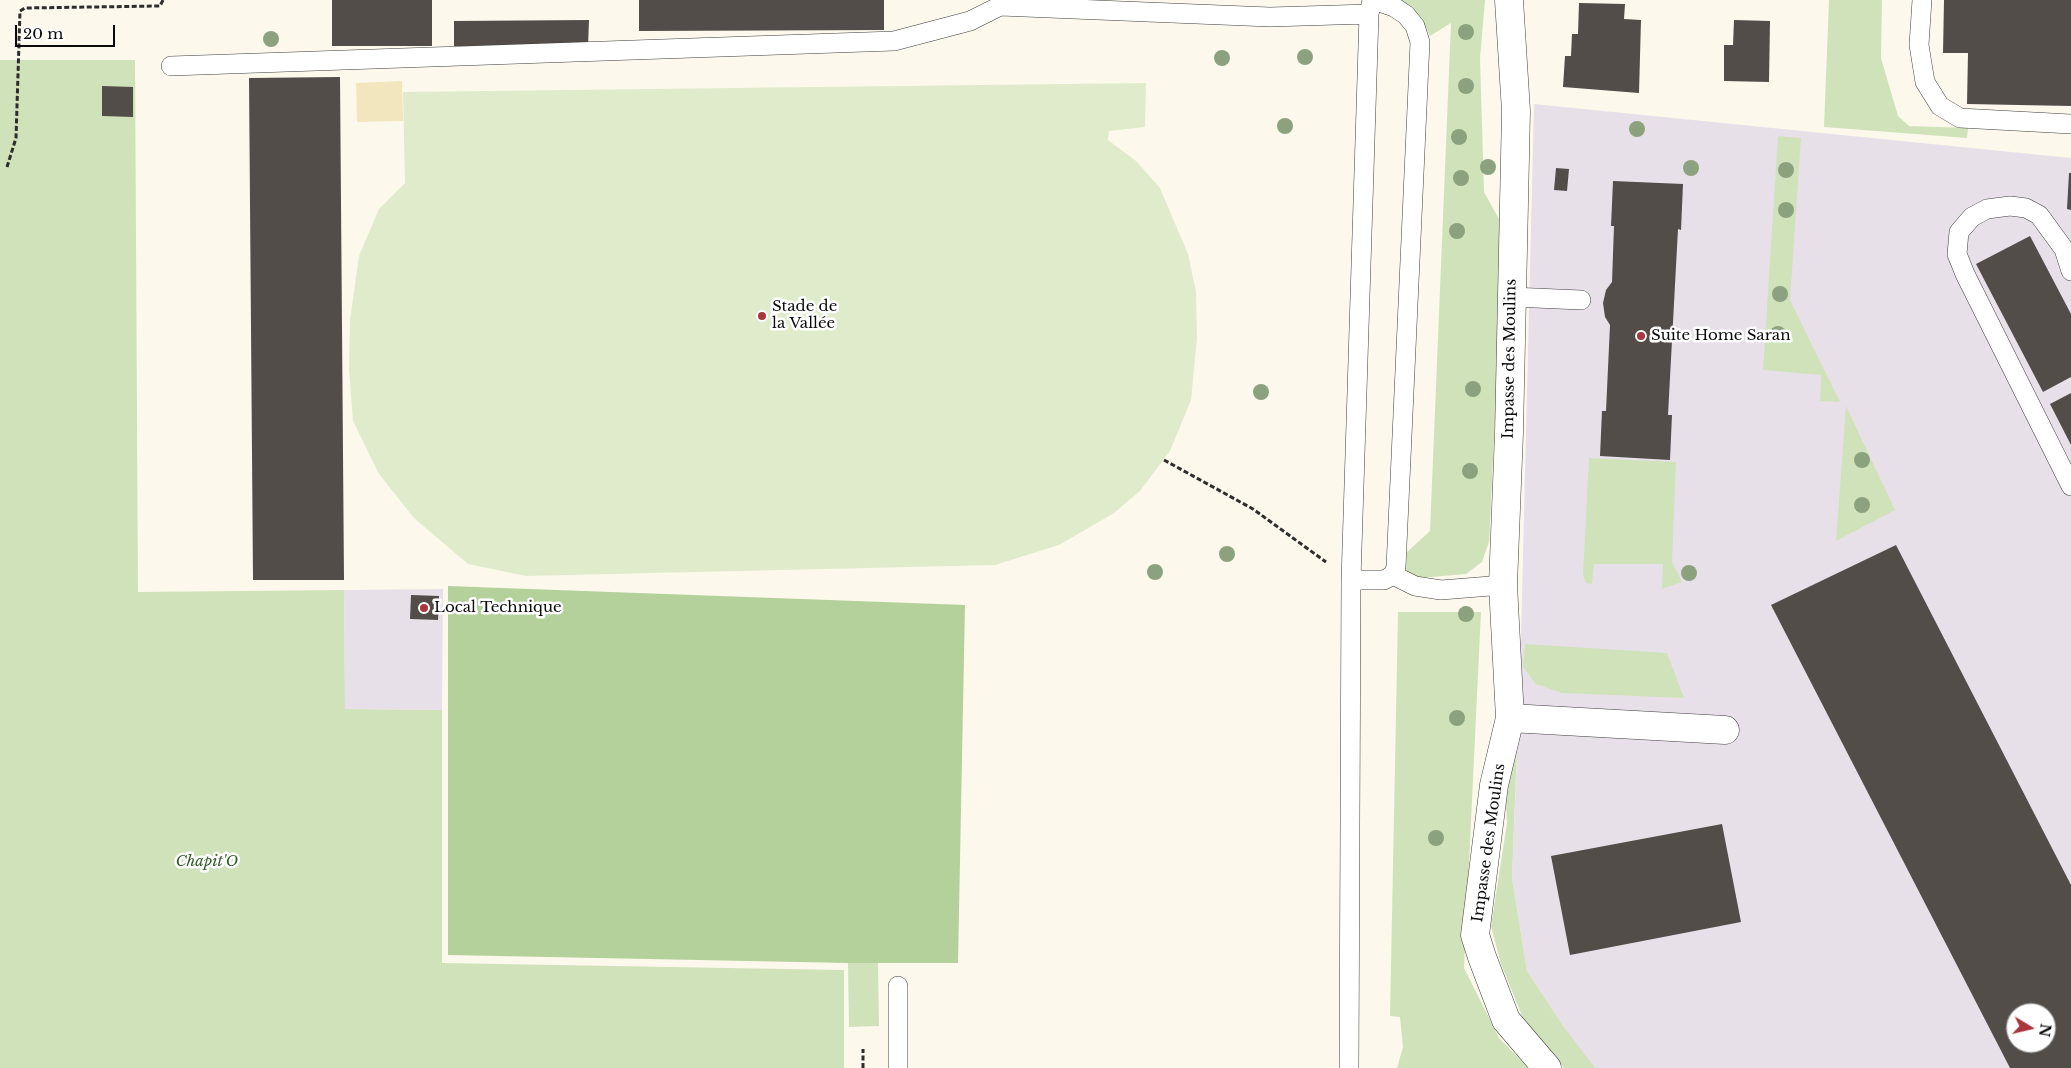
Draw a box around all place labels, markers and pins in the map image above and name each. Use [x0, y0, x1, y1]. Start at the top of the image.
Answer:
place label: Stade de la Vallée [772, 298, 837, 333]
marker: Stade de la Vallée [756, 310, 768, 322]
place label: Suite Home Saran [1651, 327, 1790, 345]
marker: Suite Home Saran [1635, 330, 1647, 342]
place label: Local Technique [434, 599, 562, 617]
marker: Local Technique [418, 602, 430, 614]

